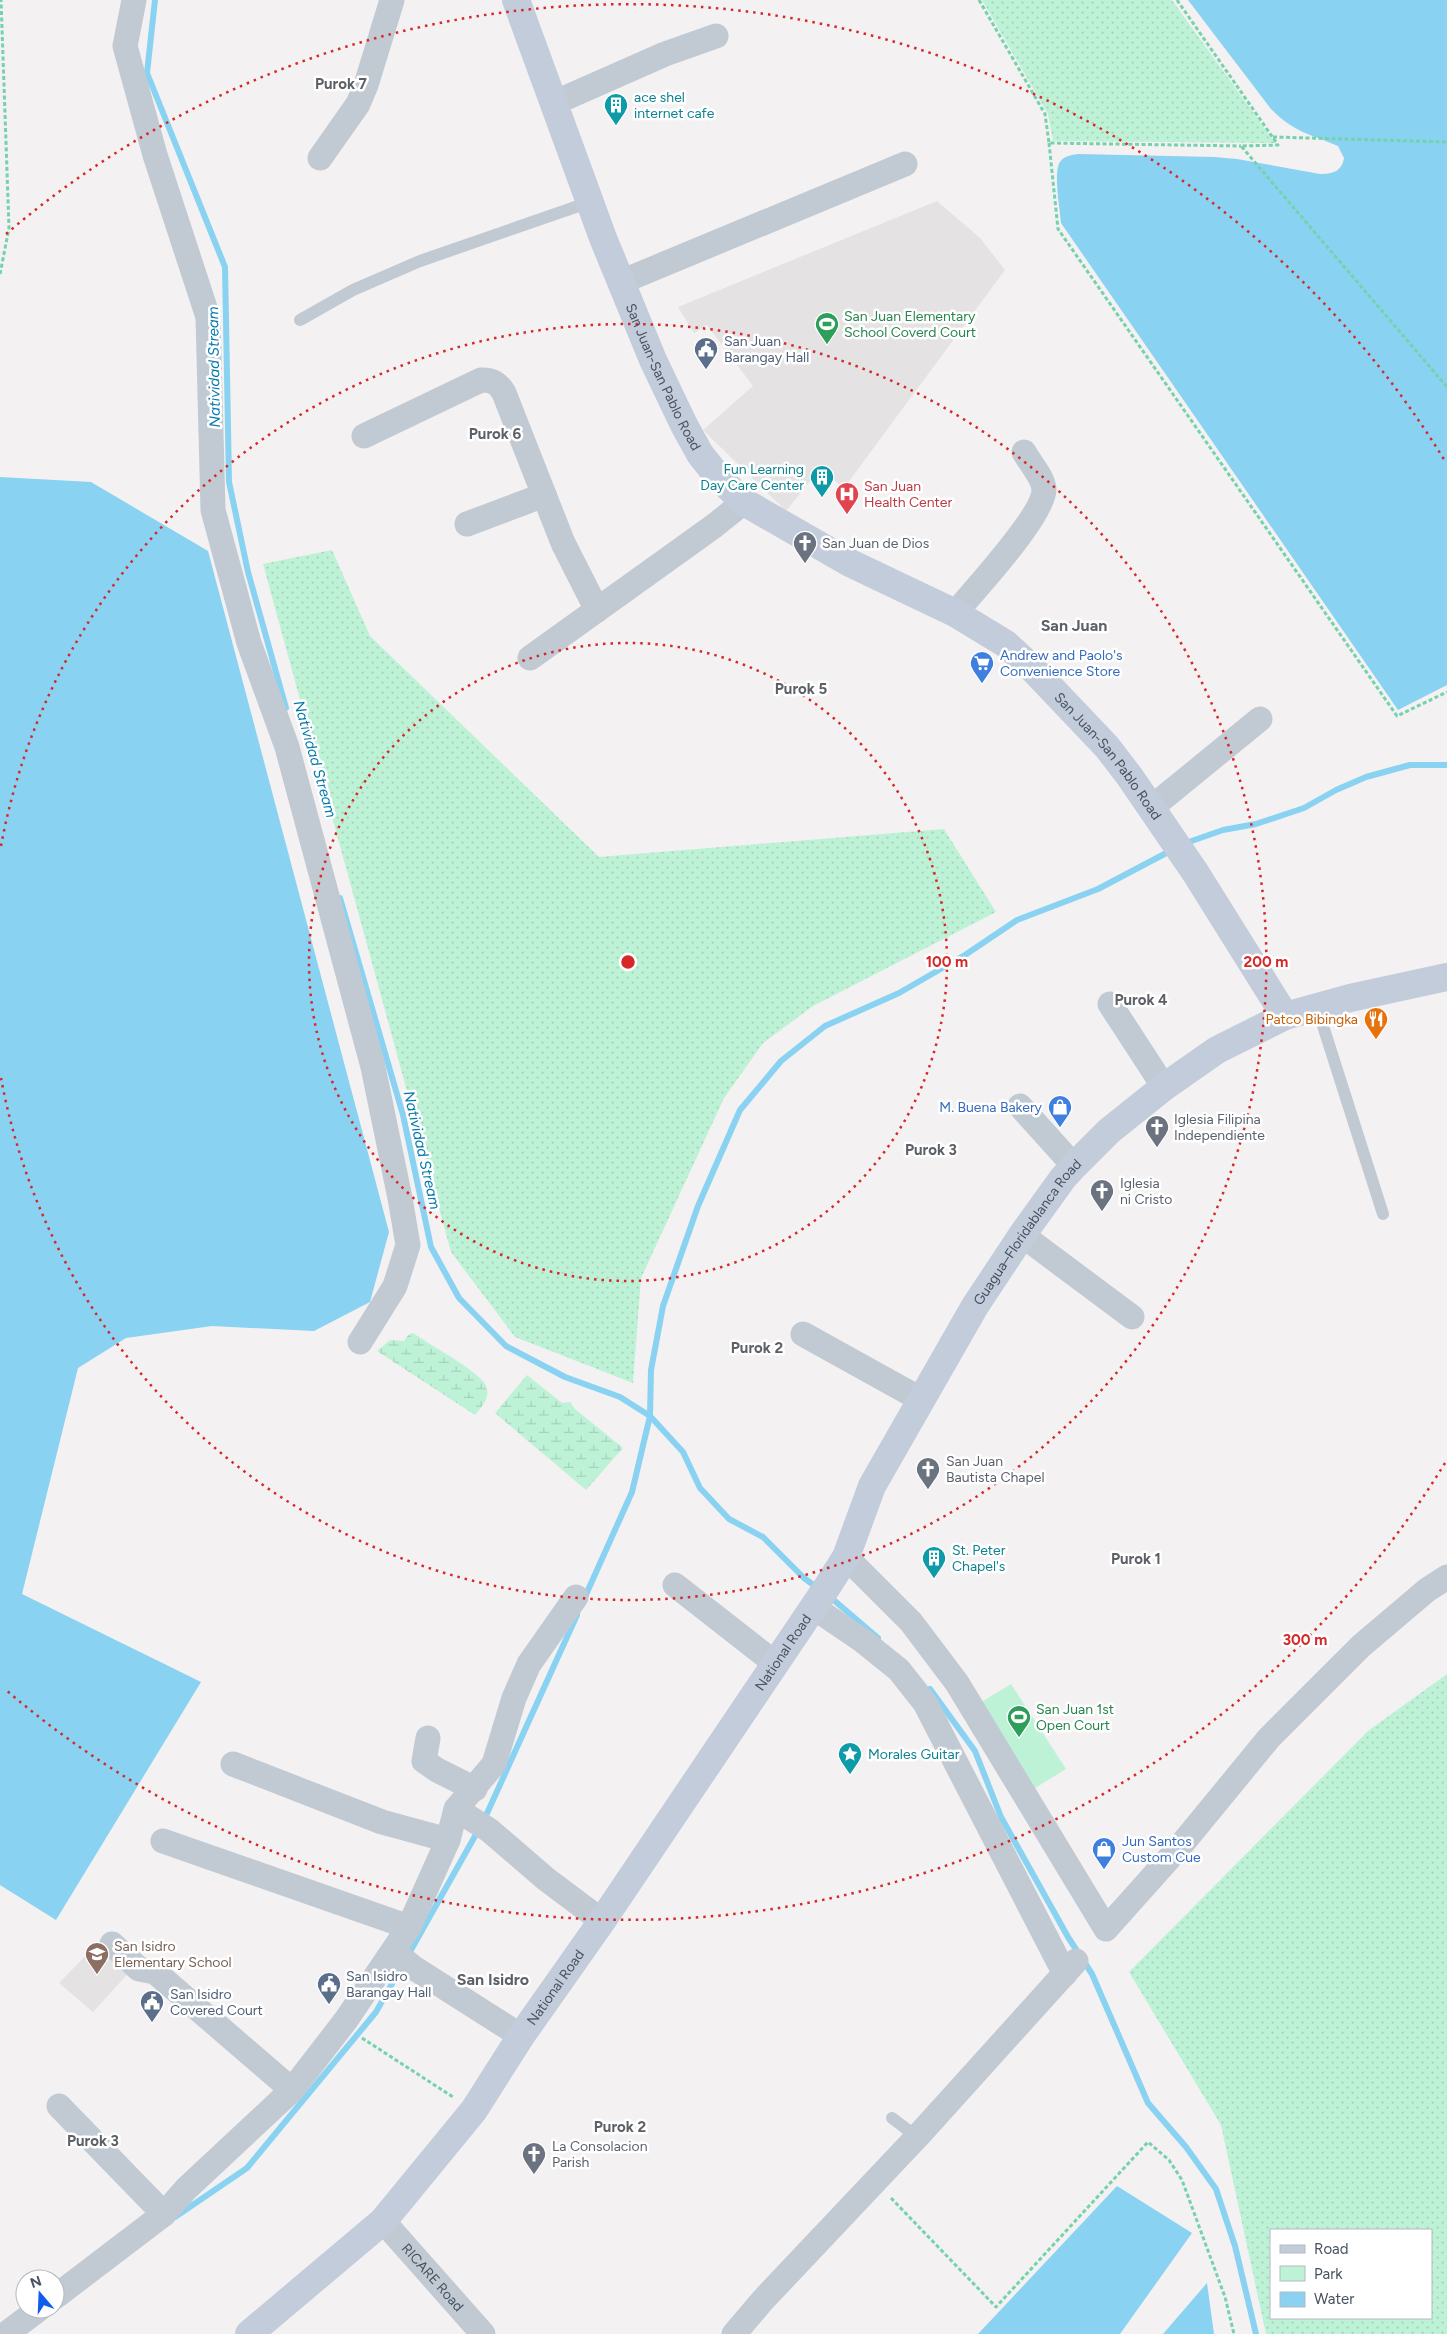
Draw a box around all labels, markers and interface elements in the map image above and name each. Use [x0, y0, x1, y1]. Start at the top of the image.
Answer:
district label: Purok 7 [315, 75, 367, 93]
place label: ace shel internet cafe [634, 89, 715, 122]
building icon: ace shel internet cafe [603, 92, 629, 126]
street label: San Juan-San Pablo Road [622, 301, 705, 453]
water label: Natividad Stream [204, 306, 224, 428]
place label: San Juan Elementary School Coverd Court [844, 308, 976, 341]
sports icon: San Juan Elementary School Coverd Court [814, 311, 840, 345]
place label: San Juan Barangay Hall [724, 333, 809, 366]
public building icon: San Juan Barangay Hall [693, 336, 719, 370]
district label: Purok 6 [469, 425, 521, 443]
place label: Fun Learning Day Care Center [700, 461, 804, 494]
building icon: Fun Learning Day Care Center [809, 464, 835, 498]
place label: San Juan Health Center [864, 478, 952, 511]
hospital icon: San Juan Health Center [834, 481, 860, 515]
church icon: San Juan de Dios [792, 530, 818, 564]
place label: San Juan de Dios [822, 535, 929, 552]
district label: San Juan [1041, 616, 1107, 635]
place label: Andrew and Paolo's Convenience Store [1000, 647, 1122, 680]
supermarket icon: Andrew and Paolo's Convenience Store [969, 650, 995, 684]
district label: Purok 5 [775, 680, 827, 698]
street label: San Juan-San Pablo Road [1051, 689, 1165, 823]
water label: Natividad Stream [290, 698, 340, 820]
centre of rings [619, 953, 637, 971]
text: 100 m [926, 953, 968, 971]
text: 200 m [1244, 953, 1288, 971]
district label: Purok 4 [1114, 991, 1168, 1009]
restaurant icon: Patco Bibingka [1363, 1006, 1389, 1040]
place label: Patco Bibingka [1265, 1011, 1358, 1028]
water label: Natividad Stream [400, 1089, 444, 1211]
shop icon: M. Buena Bakery [1047, 1094, 1073, 1128]
place label: M. Buena Bakery [939, 1099, 1043, 1116]
place label: Iglesia Filipina Independiente [1174, 1111, 1265, 1144]
church icon: Iglesia Filipina Independiente [1144, 1114, 1170, 1148]
district label: Purok 3 [905, 1141, 957, 1159]
street label: Guagua–Floridablanca Road [970, 1155, 1085, 1308]
place label: Iglesia ni Cristo [1120, 1175, 1173, 1208]
church icon: Iglesia ni Cristo [1089, 1178, 1115, 1212]
district label: Purok 2 [731, 1339, 783, 1357]
place label: San Juan Bautista Chapel [946, 1453, 1044, 1486]
church icon: San Juan Bautista Chapel [915, 1456, 941, 1490]
place label: St. Peter Chapel's [952, 1542, 1006, 1575]
building icon: St. Peter Chapel's [921, 1545, 947, 1579]
district label: Purok 1 [1111, 1550, 1161, 1568]
street label: National Road [751, 1611, 815, 1694]
text: 300 m [1283, 1631, 1327, 1649]
place label: San Juan 1st Open Court [1036, 1701, 1114, 1734]
sports icon: San Juan 1st Open Court [1006, 1704, 1032, 1738]
place icon: Morales Guitar [837, 1741, 863, 1775]
place label: Morales Guitar [868, 1746, 960, 1763]
place label: Jun Santos Custom Cue [1122, 1833, 1201, 1866]
shop icon: Jun Santos Custom Cue [1091, 1836, 1117, 1870]
place label: San Isidro Elementary School [114, 1938, 232, 1971]
school or university icon: San Isidro Elementary School [84, 1941, 110, 1975]
street label: National Road [523, 1946, 588, 2028]
place label: San Isidro Barangay Hall [346, 1968, 431, 2001]
district label: San Isidro [457, 1970, 529, 1989]
public building icon: San Isidro Barangay Hall [316, 1971, 342, 2005]
place label: San Isidro Covered Court [170, 1986, 263, 2019]
public building icon: San Isidro Covered Court [139, 1989, 165, 2023]
district label: Purok 2 [594, 2118, 646, 2136]
district label: Purok 3 [67, 2132, 119, 2150]
place label: La Consolacion Parish [552, 2138, 648, 2171]
church icon: La Consolacion Parish [521, 2141, 547, 2175]
legend [1270, 2229, 1432, 2319]
street label: RICARE Road [398, 2240, 467, 2315]
text: Road [1314, 2240, 1349, 2258]
text: Park [1314, 2265, 1343, 2283]
north arrow [15, 2269, 65, 2319]
text: N [28, 2272, 44, 2292]
text: Water [1314, 2290, 1354, 2308]

